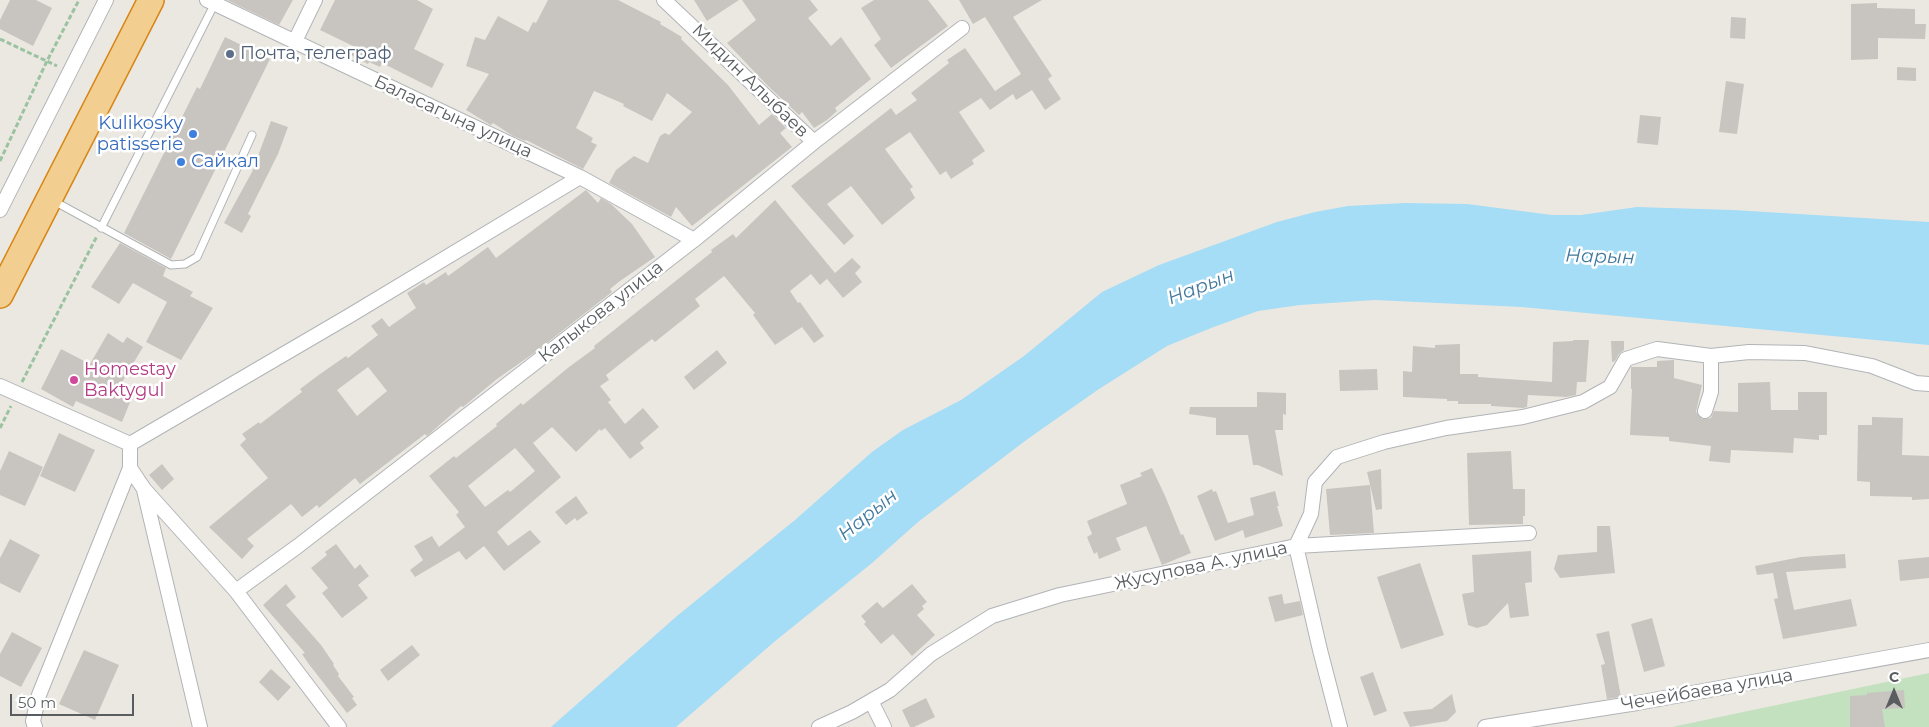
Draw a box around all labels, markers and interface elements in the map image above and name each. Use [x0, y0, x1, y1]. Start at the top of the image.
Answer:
street label: Мидин Алыбаев [687, 20, 813, 142]
place label: Почта, телеграф [240, 43, 392, 65]
marker: Почта, телеграф [224, 48, 236, 60]
street label: Баласагына улица [370, 71, 536, 163]
place label: Kulikosky patisserie [97, 113, 183, 156]
marker: Kulikosky patisserie [187, 128, 199, 140]
place label: Сайкал [191, 151, 259, 173]
marker: Сайкал [175, 156, 187, 168]
water label: Нарын [1565, 244, 1635, 270]
street label: Калыкова улица [534, 257, 668, 367]
water label: Нарын [1164, 264, 1238, 310]
place label: Homestay Baktygul [84, 359, 176, 402]
marker: Homestay Baktygul [68, 374, 80, 386]
water label: Нарын [834, 484, 902, 546]
street label: Жусупова А. улица [1113, 537, 1289, 595]
street label: Чечейбаева улица [1619, 664, 1795, 716]
north arrow [1869, 667, 1919, 717]
text: С [1889, 668, 1899, 686]
scale bar [12, 684, 136, 716]
text: 50 m [18, 693, 56, 712]

